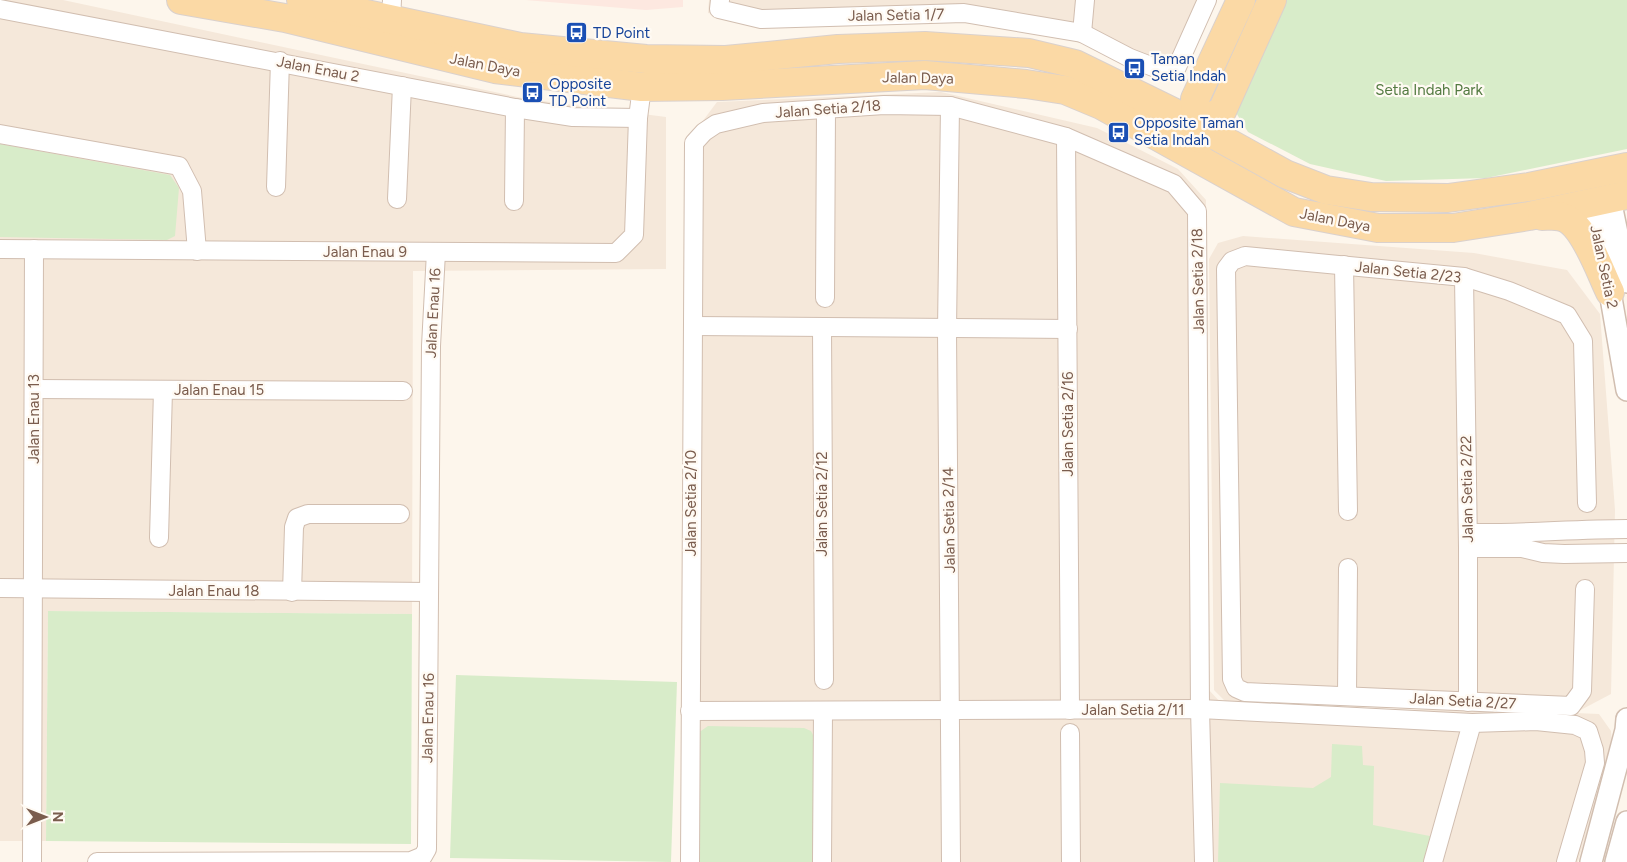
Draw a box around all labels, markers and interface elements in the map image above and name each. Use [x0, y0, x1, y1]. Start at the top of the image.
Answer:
street label: Jalan Setia 1/7 [848, 5, 944, 25]
bus stop icon: TD Point [565, 21, 589, 45]
place label: TD Point [593, 24, 650, 42]
street label: Jalan Daya [448, 49, 522, 81]
place label: Taman Setia Indah [1151, 50, 1226, 85]
street label: Jalan Enau 2 [275, 52, 361, 86]
bus stop icon: Taman Setia Indah [1123, 56, 1147, 80]
street label: Jalan Daya [882, 68, 954, 88]
place label: Opposite TD Point [549, 75, 611, 110]
bus stop icon: Opposite TD Point [521, 81, 545, 105]
park label: Setia Indah Park [1375, 81, 1483, 99]
street label: Jalan Setia 2/18 [775, 96, 881, 122]
place label: Opposite Taman Setia Indah [1134, 114, 1244, 149]
bus stop icon: Opposite Taman Setia Indah [1106, 120, 1130, 144]
street label: Jalan Daya [1298, 204, 1372, 236]
street label: Jalan Setia 2 [1586, 224, 1622, 310]
street label: Jalan Setia 2/18 [1188, 228, 1208, 334]
street label: Jalan Enau 9 [323, 243, 407, 261]
street label: Jalan Setia 2/23 [1354, 257, 1462, 287]
street label: Jalan Enau 16 [422, 267, 444, 358]
street label: Jalan Setia 2/16 [1059, 371, 1077, 477]
street label: Jalan Enau 13 [25, 374, 43, 464]
street label: Jalan Enau 15 [174, 381, 264, 399]
street label: Jalan Setia 2/22 [1457, 435, 1477, 543]
street label: Jalan Setia 2/10 [682, 450, 700, 556]
street label: Jalan Setia 2/12 [813, 451, 831, 557]
street label: Jalan Setia 2/14 [939, 467, 959, 573]
street label: Jalan Enau 18 [169, 582, 259, 600]
street label: Jalan Enau 16 [418, 672, 438, 763]
street label: Jalan Setia 2/27 [1409, 689, 1517, 713]
street label: Jalan Setia 2/11 [1082, 701, 1184, 719]
north arrow [20, 792, 70, 842]
text: N [49, 812, 66, 822]

